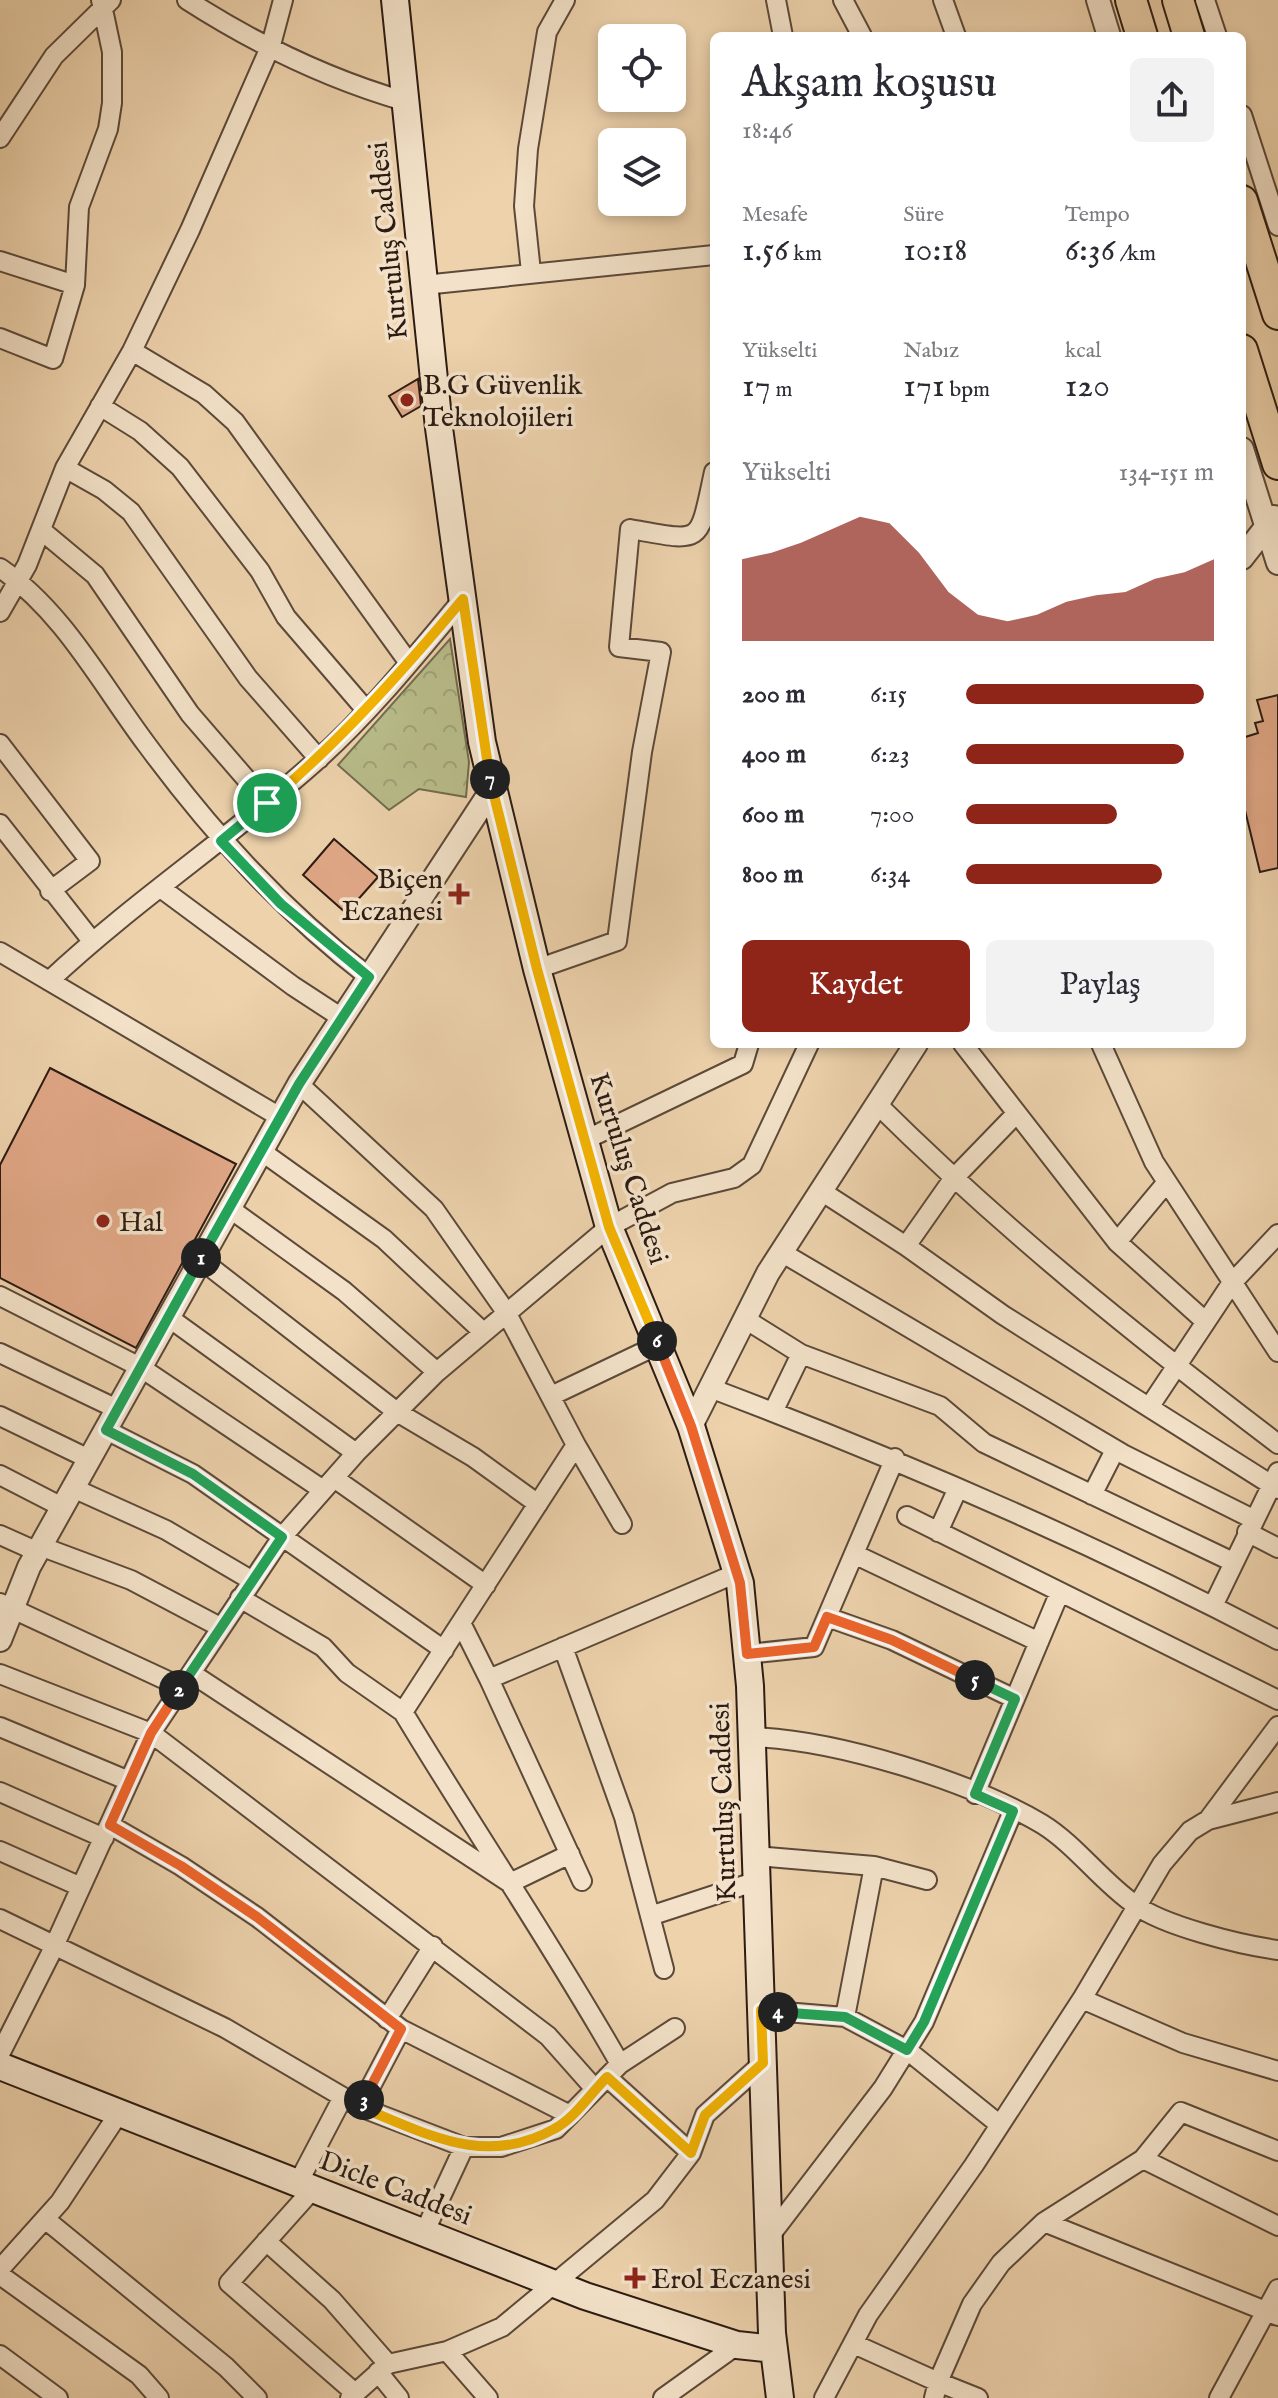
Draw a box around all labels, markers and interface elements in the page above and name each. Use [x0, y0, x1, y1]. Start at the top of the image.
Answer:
map controls [598, 24, 686, 216]
button: locate [598, 24, 686, 112]
text: Akşam koşusu [742, 56, 997, 112]
button: share [1130, 58, 1214, 142]
text: 18:46 [742, 114, 792, 147]
button: layers [598, 128, 686, 216]
street label: Kurtuluş Caddesi [362, 140, 417, 342]
text: Mesafe [742, 201, 808, 229]
text: Süre [903, 201, 944, 229]
text: Tempo [1065, 201, 1130, 229]
text: 1.56 [742, 229, 789, 272]
text: 10:18 [903, 229, 968, 272]
text: 6:36 [1065, 229, 1115, 272]
text: km [789, 240, 822, 268]
text: /km [1115, 240, 1156, 268]
text: Yükselti [742, 337, 817, 365]
text: Nabız [903, 337, 959, 365]
text: kcal [1065, 337, 1101, 365]
text: 17 [742, 365, 771, 408]
text: 171 [903, 365, 945, 408]
text: 120 [1065, 365, 1110, 408]
place label: B.G Güvenlik Teknolojileri [423, 369, 583, 436]
text: m [771, 376, 792, 404]
text: bpm [945, 376, 990, 404]
marker: B.G Güvenlik Teknolojileri [398, 391, 416, 409]
text: Yükselti [742, 456, 831, 489]
text: 134–151 m [1119, 456, 1214, 489]
text: 200 m [742, 678, 806, 711]
text: 6:15 [870, 678, 907, 711]
text: 400 m [742, 738, 806, 771]
text: 6:23 [870, 738, 910, 771]
pin: 7 [470, 759, 510, 799]
text: 7 [485, 765, 495, 793]
pin [233, 769, 301, 837]
icon: arrive [245, 781, 289, 825]
text: 600 m [742, 798, 804, 831]
text: 7:00 [870, 798, 915, 831]
text: 800 m [742, 858, 804, 891]
text: 6:34 [870, 858, 910, 891]
place label: Biçen Eczanesi [341, 863, 443, 930]
marker: Biçen Eczanesi [450, 885, 468, 903]
button: Kaydet [742, 940, 970, 1032]
button: Paylaş [986, 940, 1214, 1032]
street label: Kurtuluş Caddesi [580, 1069, 675, 1269]
place label: Hal [119, 1206, 163, 1241]
marker: Hal [94, 1212, 112, 1230]
pin: 1 [181, 1238, 221, 1278]
text: 1 [197, 1244, 205, 1272]
pin: 6 [637, 1321, 677, 1361]
text: 6 [652, 1327, 662, 1355]
pin: 5 [955, 1660, 995, 1700]
text: 5 [971, 1666, 979, 1694]
pin: 2 [159, 1670, 199, 1710]
text: 2 [174, 1676, 184, 1704]
street label: Kurtuluş Caddesi [704, 1702, 745, 1902]
pin: 4 [758, 1992, 798, 2032]
text: 4 [773, 1998, 783, 2026]
pin: 3 [344, 2080, 384, 2120]
text: 3 [360, 2086, 368, 2114]
street label: Dicle Caddesi [314, 2144, 476, 2234]
place label: Erol Eczanesi [651, 2263, 811, 2298]
marker: Erol Eczanesi [626, 2269, 644, 2287]

